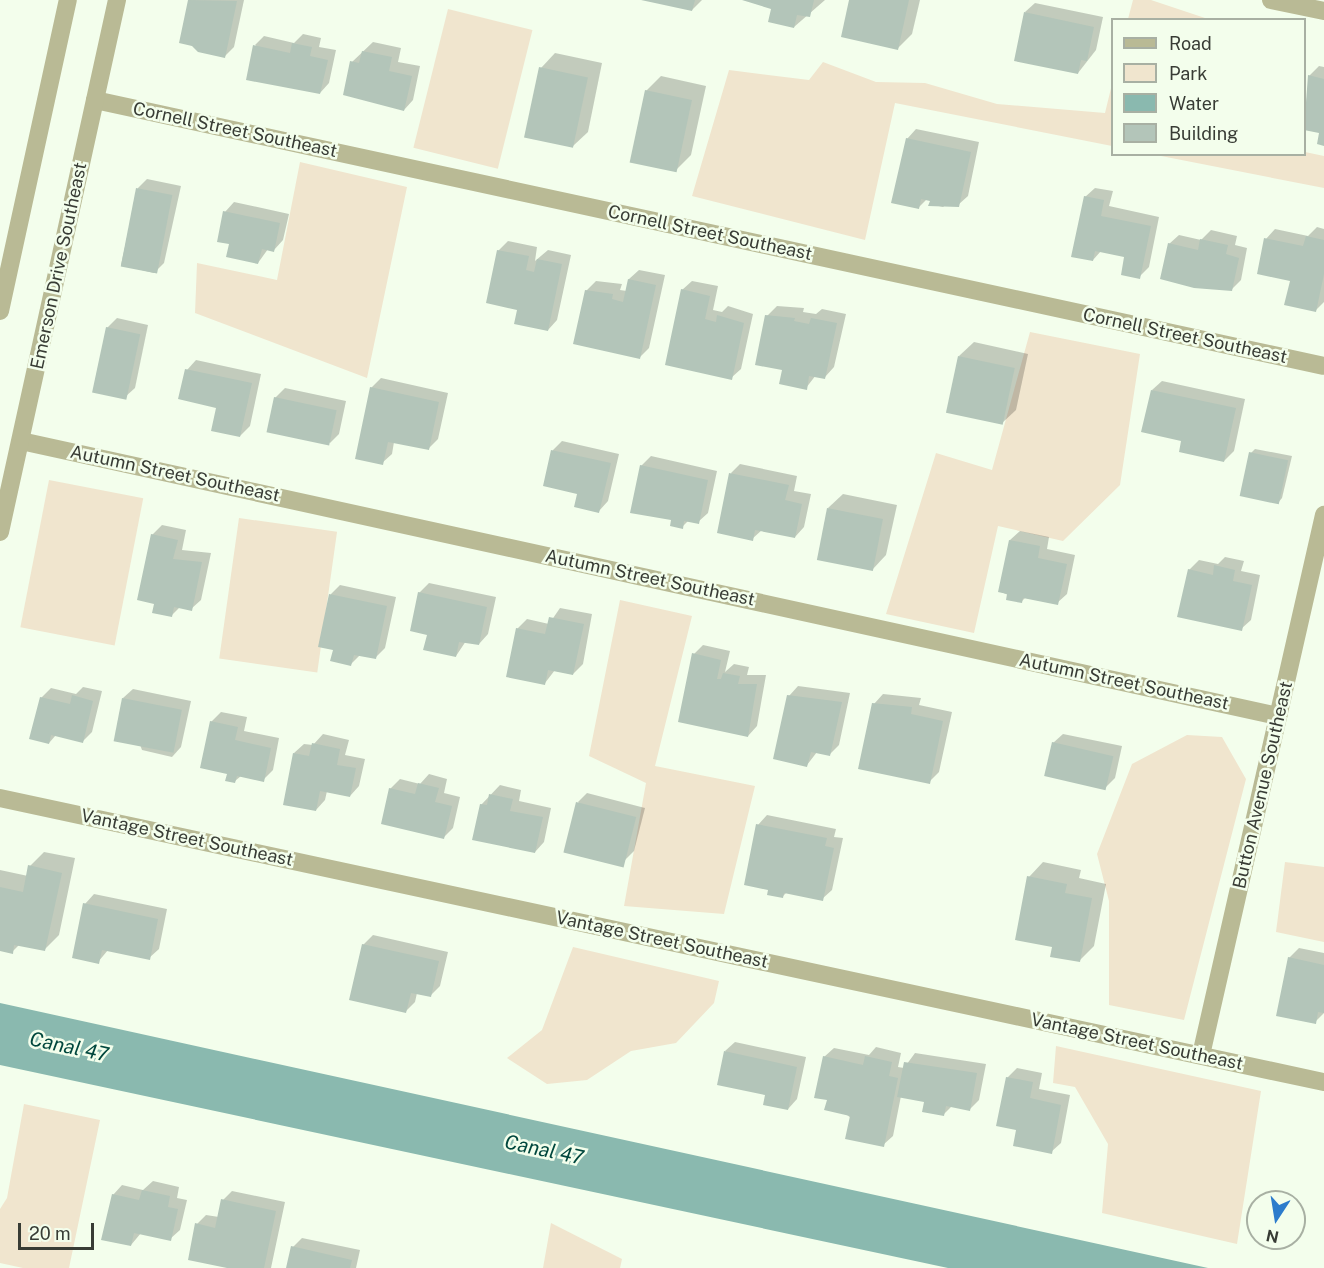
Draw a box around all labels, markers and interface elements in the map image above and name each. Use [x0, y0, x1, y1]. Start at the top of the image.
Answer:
legend [1111, 18, 1306, 156]
text: Road [1169, 33, 1212, 54]
text: Park [1169, 63, 1207, 84]
text: Water [1169, 93, 1219, 114]
street label: Cornell Street Southeast [131, 98, 339, 162]
text: Building [1169, 123, 1238, 144]
street label: Emerson Drive Southeast [26, 161, 92, 371]
street label: Cornell Street Southeast [606, 201, 814, 265]
street label: Cornell Street Southeast [1081, 304, 1289, 368]
street label: Autumn Street Southeast [68, 441, 282, 507]
street label: Autumn Street Southeast [543, 545, 757, 611]
street label: Autumn Street Southeast [1017, 649, 1231, 715]
street label: Button Avenue Southeast [1229, 679, 1297, 891]
street label: Vantage Street Southeast [79, 805, 295, 871]
street label: Vantage Street Southeast [554, 907, 770, 973]
street label: Vantage Street Southeast [1029, 1009, 1245, 1075]
water label: Canal 47 [27, 1027, 111, 1067]
water label: Canal 47 [502, 1130, 586, 1170]
north arrow [1246, 1190, 1306, 1250]
scale bar [21, 1211, 98, 1249]
text: 20 m [29, 1223, 71, 1244]
text: N [1264, 1226, 1281, 1247]

